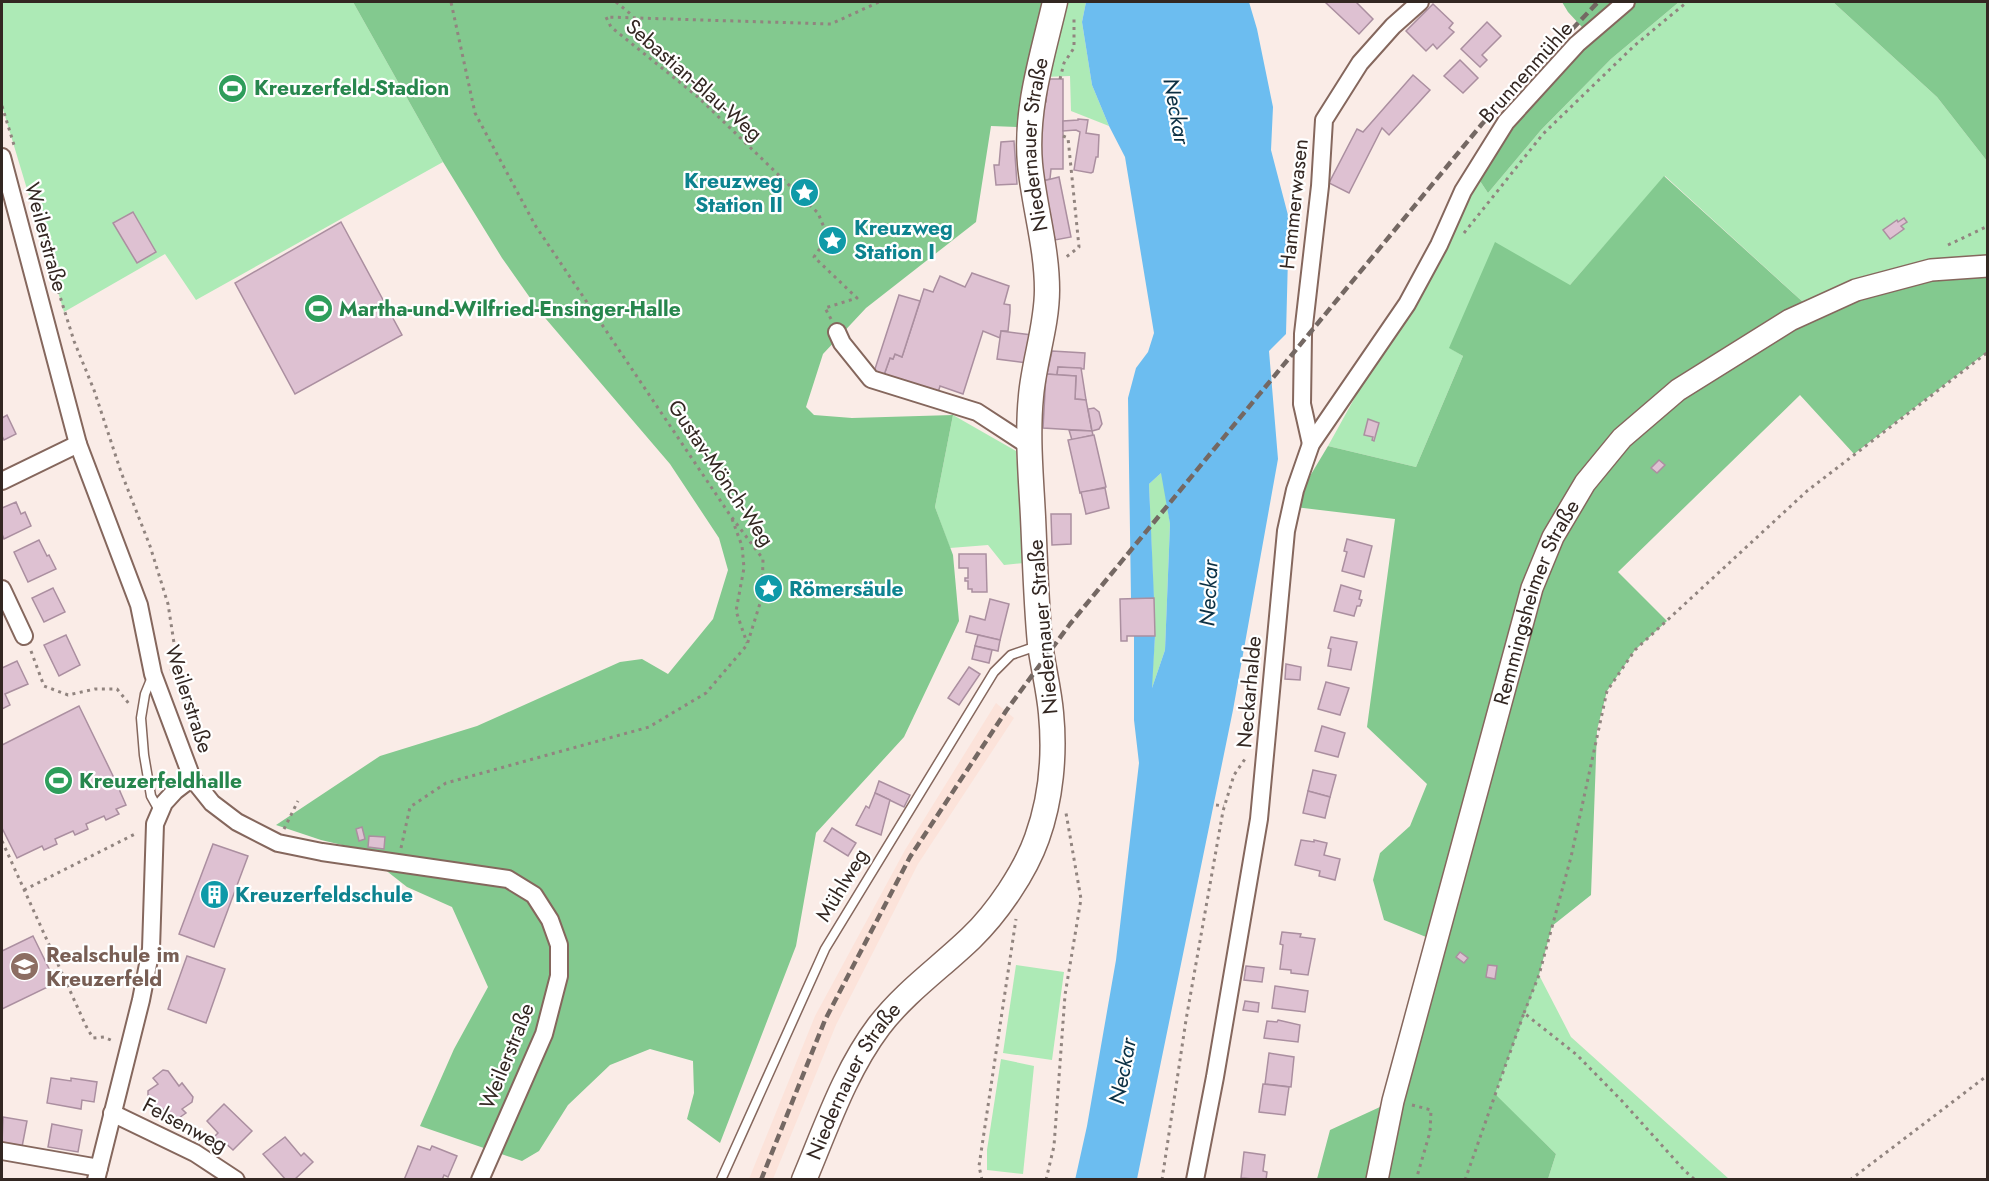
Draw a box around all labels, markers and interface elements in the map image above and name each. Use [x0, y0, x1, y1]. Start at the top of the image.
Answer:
street label: Sebastian-Blau-Weg [619, 12, 769, 148]
street label: Brunnenmühle [1472, 14, 1580, 130]
street label: Niedernauer Straße [1014, 54, 1056, 234]
sports icon: Kreuzerfeld-Stadion [217, 72, 249, 104]
place label: Kreuzerfeld-Stadion [254, 73, 449, 103]
water label: Neckar [1155, 75, 1199, 148]
street label: Hammerwasen [1272, 137, 1316, 271]
place label: Kreuzweg Station II [684, 166, 783, 220]
place icon: Kreuzweg Station II [788, 177, 820, 209]
street label: Weilerstraße [17, 179, 75, 295]
place label: Kreuzweg Station I [854, 213, 953, 267]
place icon: Kreuzweg Station I [817, 224, 849, 256]
sports icon: Martha-und-Wilfried-Ensinger-Halle [302, 293, 334, 325]
place label: Martha-und-Wilfried-Ensinger-Halle [339, 294, 681, 324]
street label: Gustav-Mönch-Weg [661, 394, 781, 552]
street label: Remmingsheimer Straße [1486, 494, 1587, 708]
street label: Niedernauer Straße [1020, 538, 1066, 716]
water label: Neckar [1190, 557, 1226, 627]
place icon: Römersäule [752, 573, 784, 605]
place label: Römersäule [789, 574, 904, 604]
street label: Neckarhalde [1229, 635, 1269, 749]
street label: Weilerstraße [157, 641, 221, 757]
sports icon: Kreuzerfeldhalle [42, 765, 74, 797]
place label: Kreuzerfeldhalle [79, 766, 242, 796]
street label: Mühlweg [808, 843, 876, 927]
building icon: Kreuzerfeldschule [198, 879, 230, 911]
place label: Kreuzerfeldschule [235, 880, 413, 910]
place label: Realschule im Kreuzerfeld [46, 940, 180, 994]
school or university icon: Realschule im Kreuzerfeld [9, 951, 41, 983]
street label: Niedernauer Straße [799, 995, 908, 1164]
street label: Weilerstraße [472, 998, 542, 1113]
water label: Neckar [1100, 1034, 1144, 1107]
street label: Felsenweg [137, 1090, 233, 1160]

